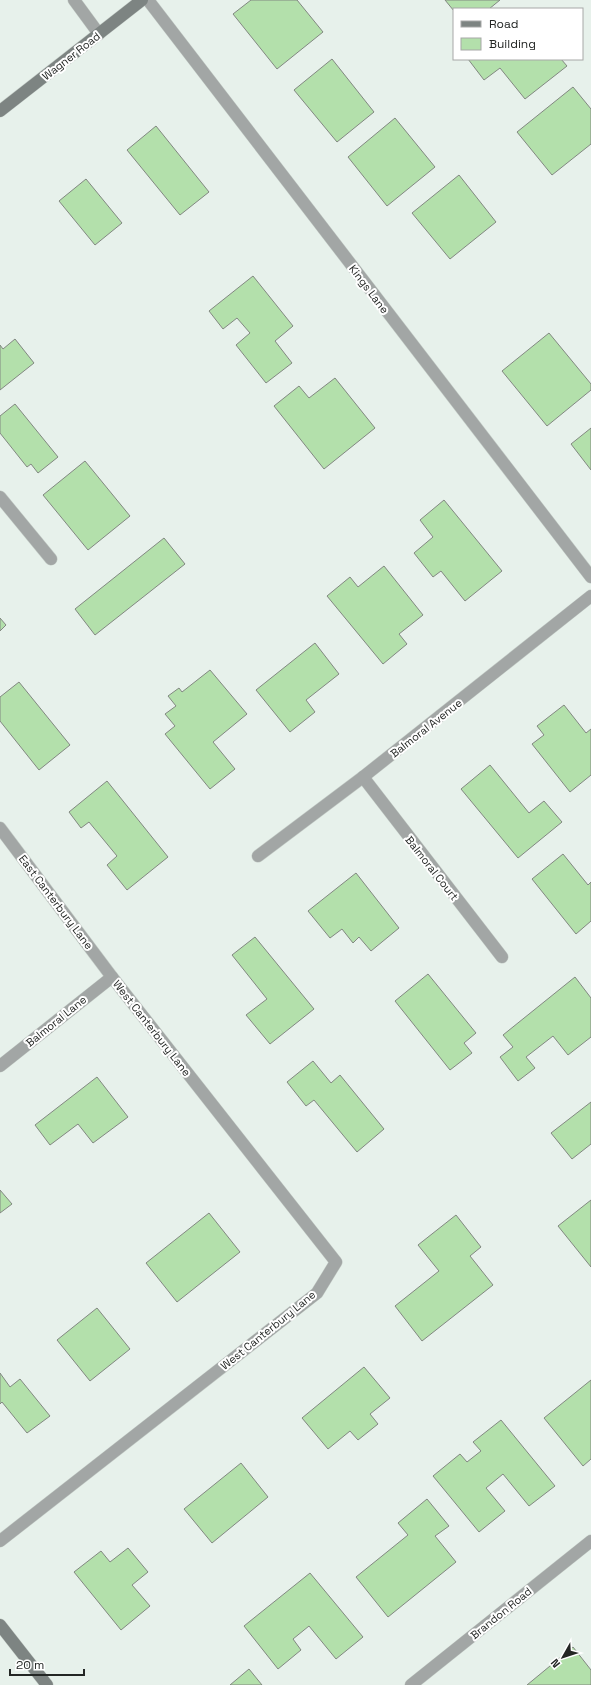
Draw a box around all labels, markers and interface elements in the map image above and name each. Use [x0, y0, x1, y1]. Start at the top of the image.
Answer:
legend [453, 8, 583, 60]
text: Road [489, 16, 518, 32]
street label: Wagner Road [39, 29, 103, 83]
text: Building [489, 36, 536, 52]
street label: Kings Lane [346, 262, 392, 316]
street label: Balmoral Avenue [387, 696, 465, 760]
street label: Balmoral Court [402, 833, 462, 903]
street label: East Canterbury Lane [16, 852, 96, 952]
street label: West Canterbury Lane [110, 977, 194, 1079]
street label: Balmoral Lane [23, 992, 89, 1050]
street label: West Canterbury Lane [218, 1287, 318, 1373]
street label: Brandon Road [468, 1584, 534, 1642]
north arrow [543, 1637, 583, 1677]
scale bar [10, 1651, 84, 1677]
text: N [547, 1656, 563, 1671]
text: 20 m [16, 1657, 44, 1673]

